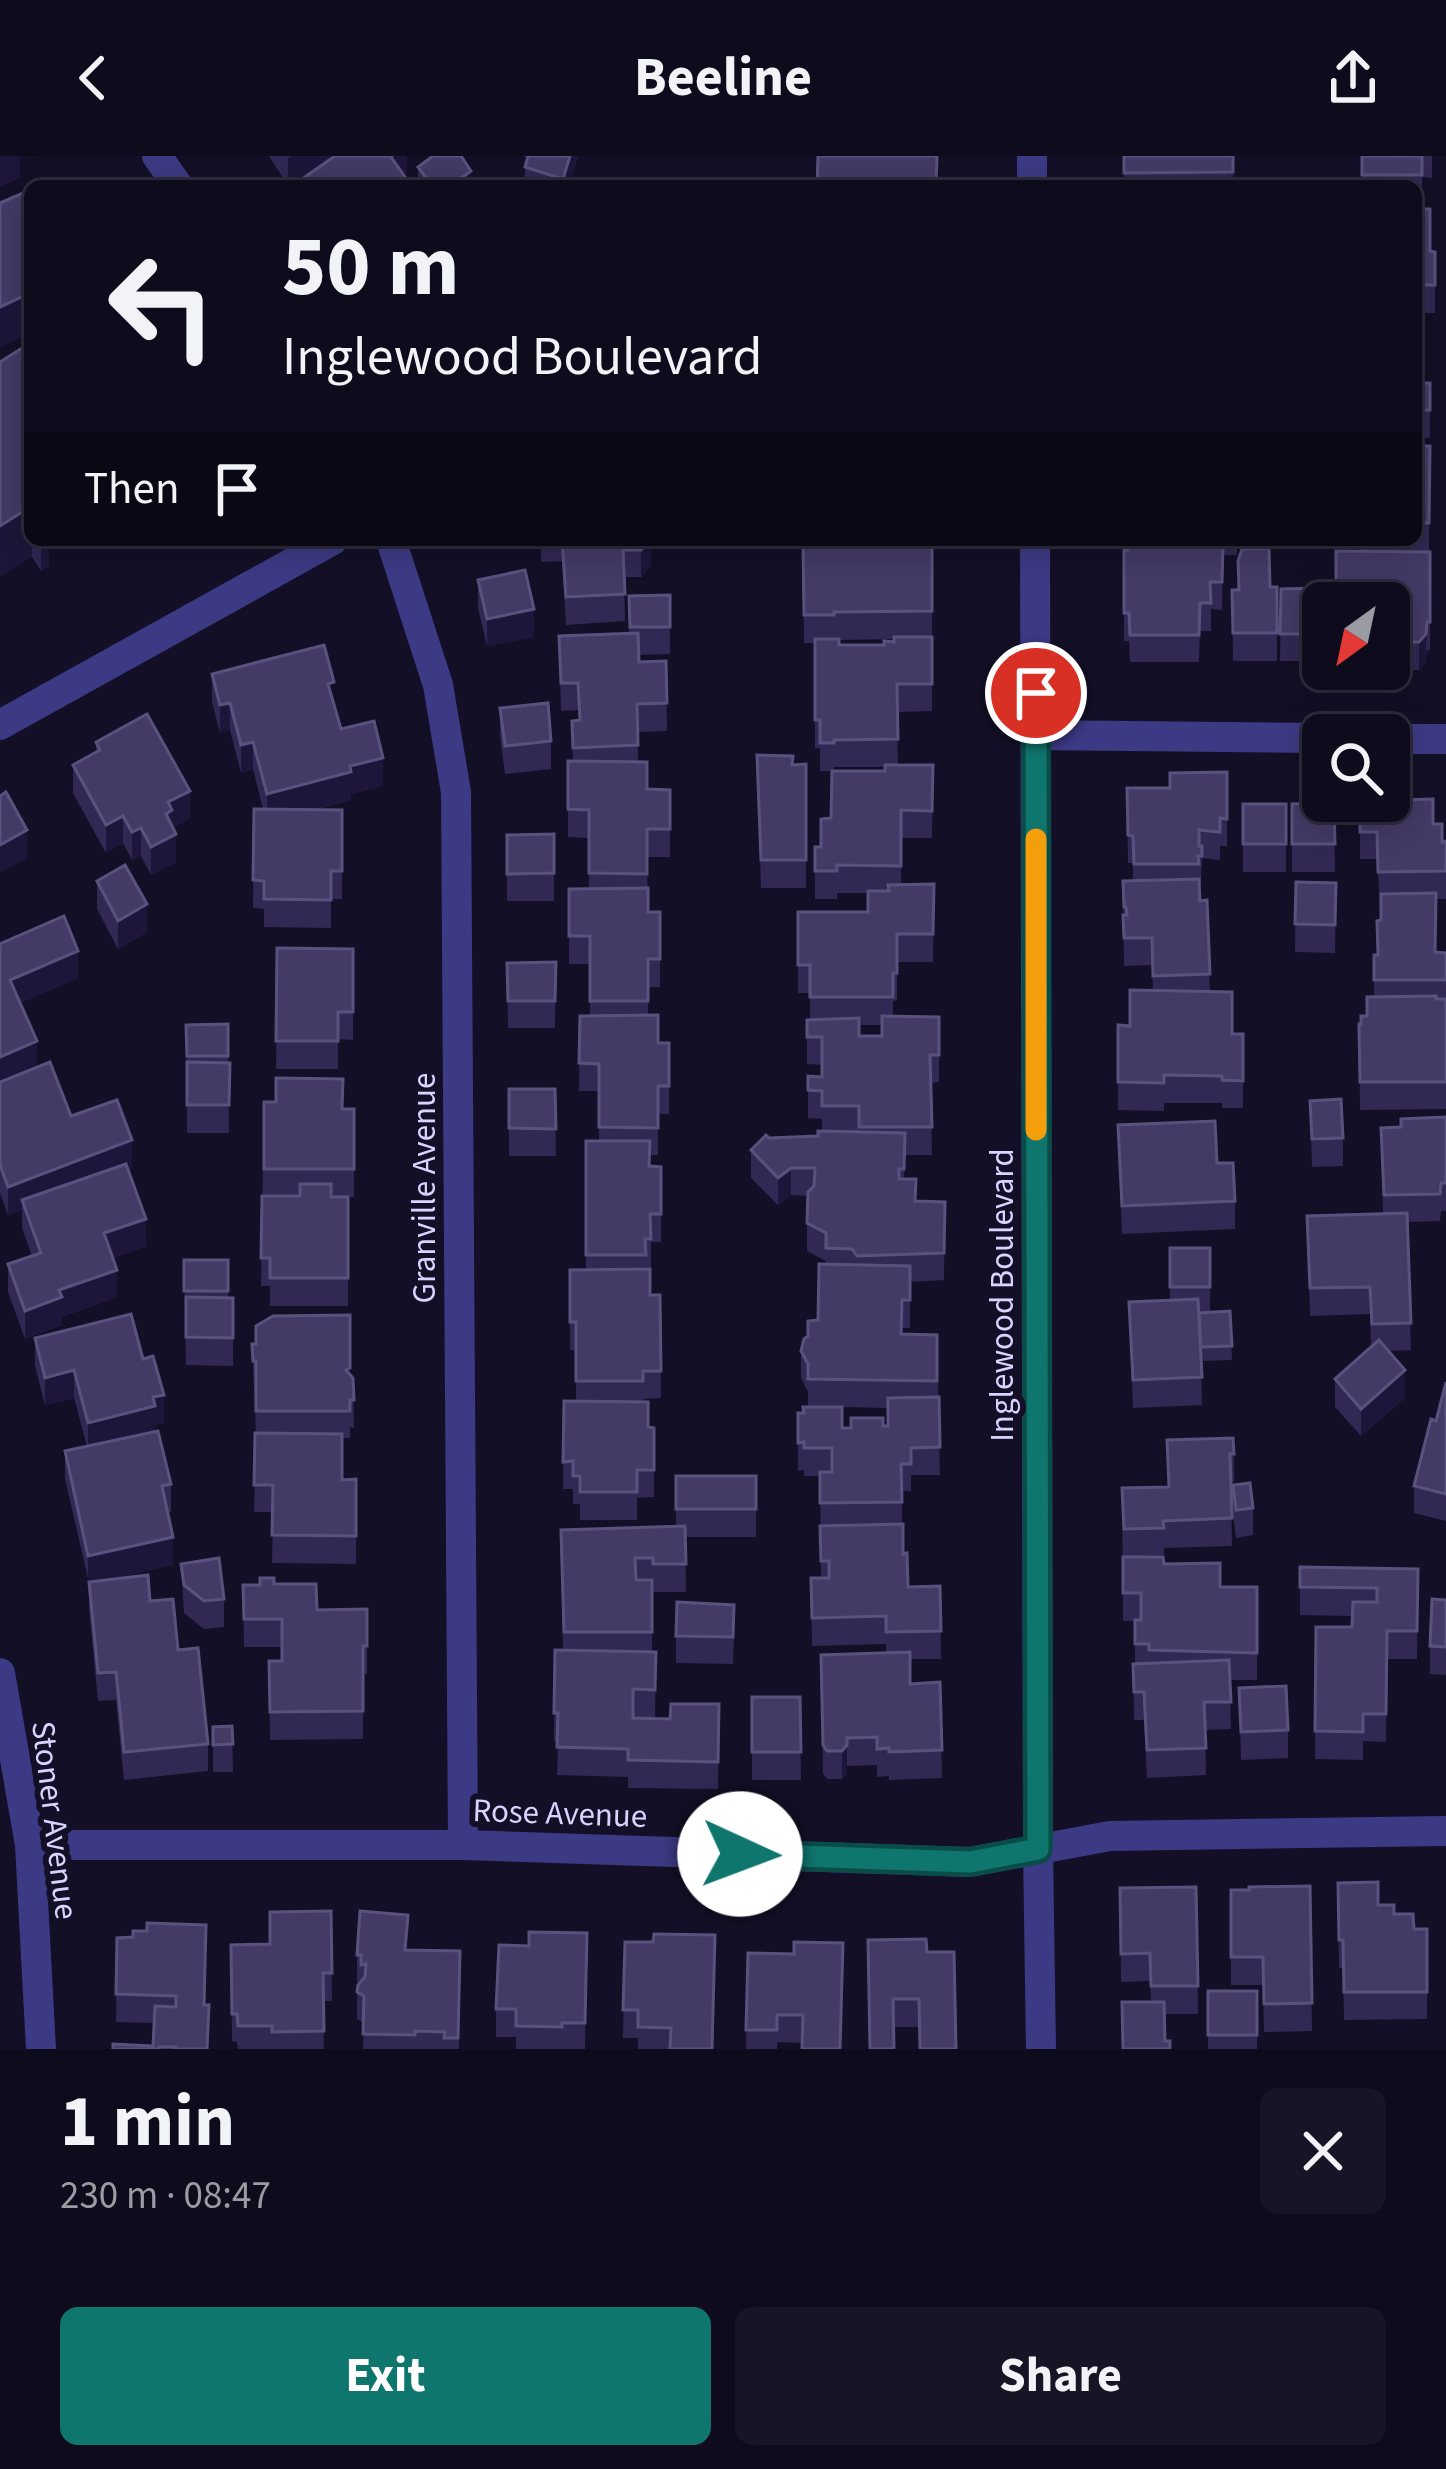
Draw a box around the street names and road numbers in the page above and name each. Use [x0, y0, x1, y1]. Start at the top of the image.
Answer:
street label: Granville Avenue [401, 1073, 448, 1303]
street label: Inglewood Boulevard [979, 1148, 1026, 1442]
street label: Stoner Avenue [19, 1718, 90, 1922]
street label: Rose Avenue [472, 1787, 648, 1840]

